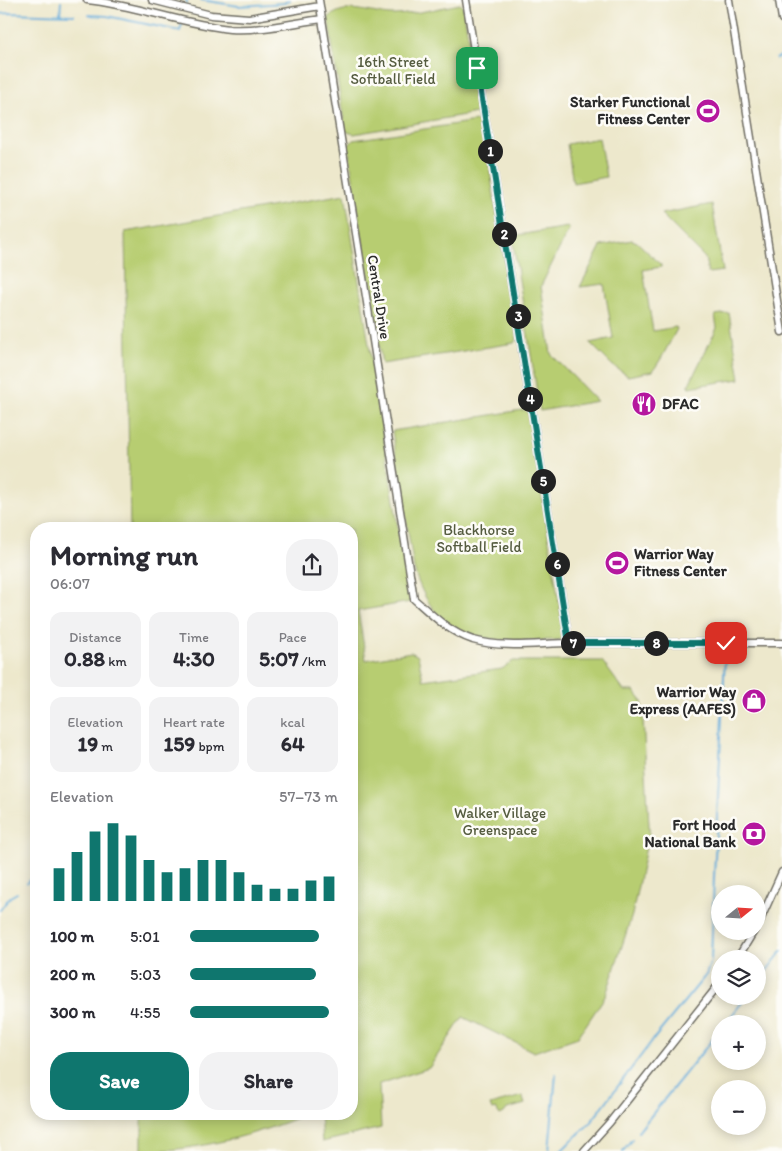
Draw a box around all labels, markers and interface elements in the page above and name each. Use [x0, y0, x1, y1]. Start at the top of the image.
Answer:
pin [456, 47, 498, 89]
park label: 16th Street Softball Field [350, 53, 436, 88]
icon: arrive [463, 54, 491, 82]
place label: Starker Functional Fitness Center [570, 93, 691, 128]
sports icon: Starker Functional Fitness Center [695, 98, 721, 124]
pin: 1 [478, 138, 502, 164]
text: 1 [487, 143, 494, 160]
pin: 2 [492, 222, 516, 246]
text: 2 [501, 226, 508, 243]
street label: Central Drive [363, 253, 395, 341]
pin: 3 [506, 304, 530, 328]
text: 3 [515, 308, 522, 325]
pin: 4 [518, 386, 542, 412]
text: 4 [526, 391, 535, 408]
restaurant icon: DFAC [631, 391, 657, 417]
place label: DFAC [662, 395, 699, 413]
pin: 5 [530, 468, 556, 494]
text: 5 [540, 473, 547, 490]
park label: Blackhorse Softball Field [436, 521, 522, 556]
text: Morning run [50, 538, 198, 572]
button: share [286, 539, 338, 591]
place label: Warrior Way Fitness Center [634, 545, 728, 580]
sports icon: Warrior Way Fitness Center [604, 550, 630, 576]
pin: 6 [544, 552, 570, 576]
text: 6 [554, 556, 561, 573]
text: 06:07 [50, 574, 90, 593]
pin [705, 622, 747, 664]
text: Distance [69, 629, 122, 646]
text: Time [179, 629, 209, 646]
text: Pace [279, 629, 307, 646]
icon: check [712, 629, 740, 657]
pin: 7 [560, 630, 586, 656]
pin: 8 [644, 630, 668, 656]
text: 7 [570, 635, 577, 652]
text: 8 [653, 635, 660, 652]
text: 0.88 [64, 646, 105, 671]
text: 4:30 [173, 646, 215, 671]
text: 5:07 [259, 646, 299, 671]
text: km [105, 653, 127, 670]
text: /km [299, 653, 326, 670]
place label: Warrior Way Express (AAFES) [630, 683, 737, 719]
shop icon: Warrior Way Express (AAFES) [741, 688, 767, 714]
text: Elevation [68, 714, 123, 731]
text: Heart rate [163, 714, 225, 731]
text: kcal [280, 714, 305, 731]
text: 19 [77, 731, 98, 756]
text: 159 [164, 731, 195, 756]
text: 64 [281, 731, 305, 756]
text: m [98, 738, 113, 755]
text: bpm [195, 738, 224, 755]
text: Elevation [50, 787, 114, 806]
text: 57–73 m [279, 787, 338, 806]
park label: Walker Village Greenspace [454, 804, 546, 839]
place label: Fort Hood National Bank [644, 816, 737, 851]
bank icon: Fort Hood National Bank [741, 821, 767, 847]
north arrow [711, 885, 766, 940]
map controls [711, 885, 766, 1135]
text: 100 m [50, 927, 94, 946]
text: 5:01 [130, 927, 160, 946]
button: layers [711, 950, 766, 1005]
text: 200 m [50, 965, 95, 984]
text: 5:03 [130, 965, 161, 984]
text: 300 m [50, 1003, 96, 1022]
text: 4:55 [130, 1003, 160, 1022]
button: + [711, 1015, 766, 1070]
button: Save [50, 1052, 189, 1110]
button: Share [199, 1052, 338, 1110]
button: − [711, 1080, 766, 1135]

